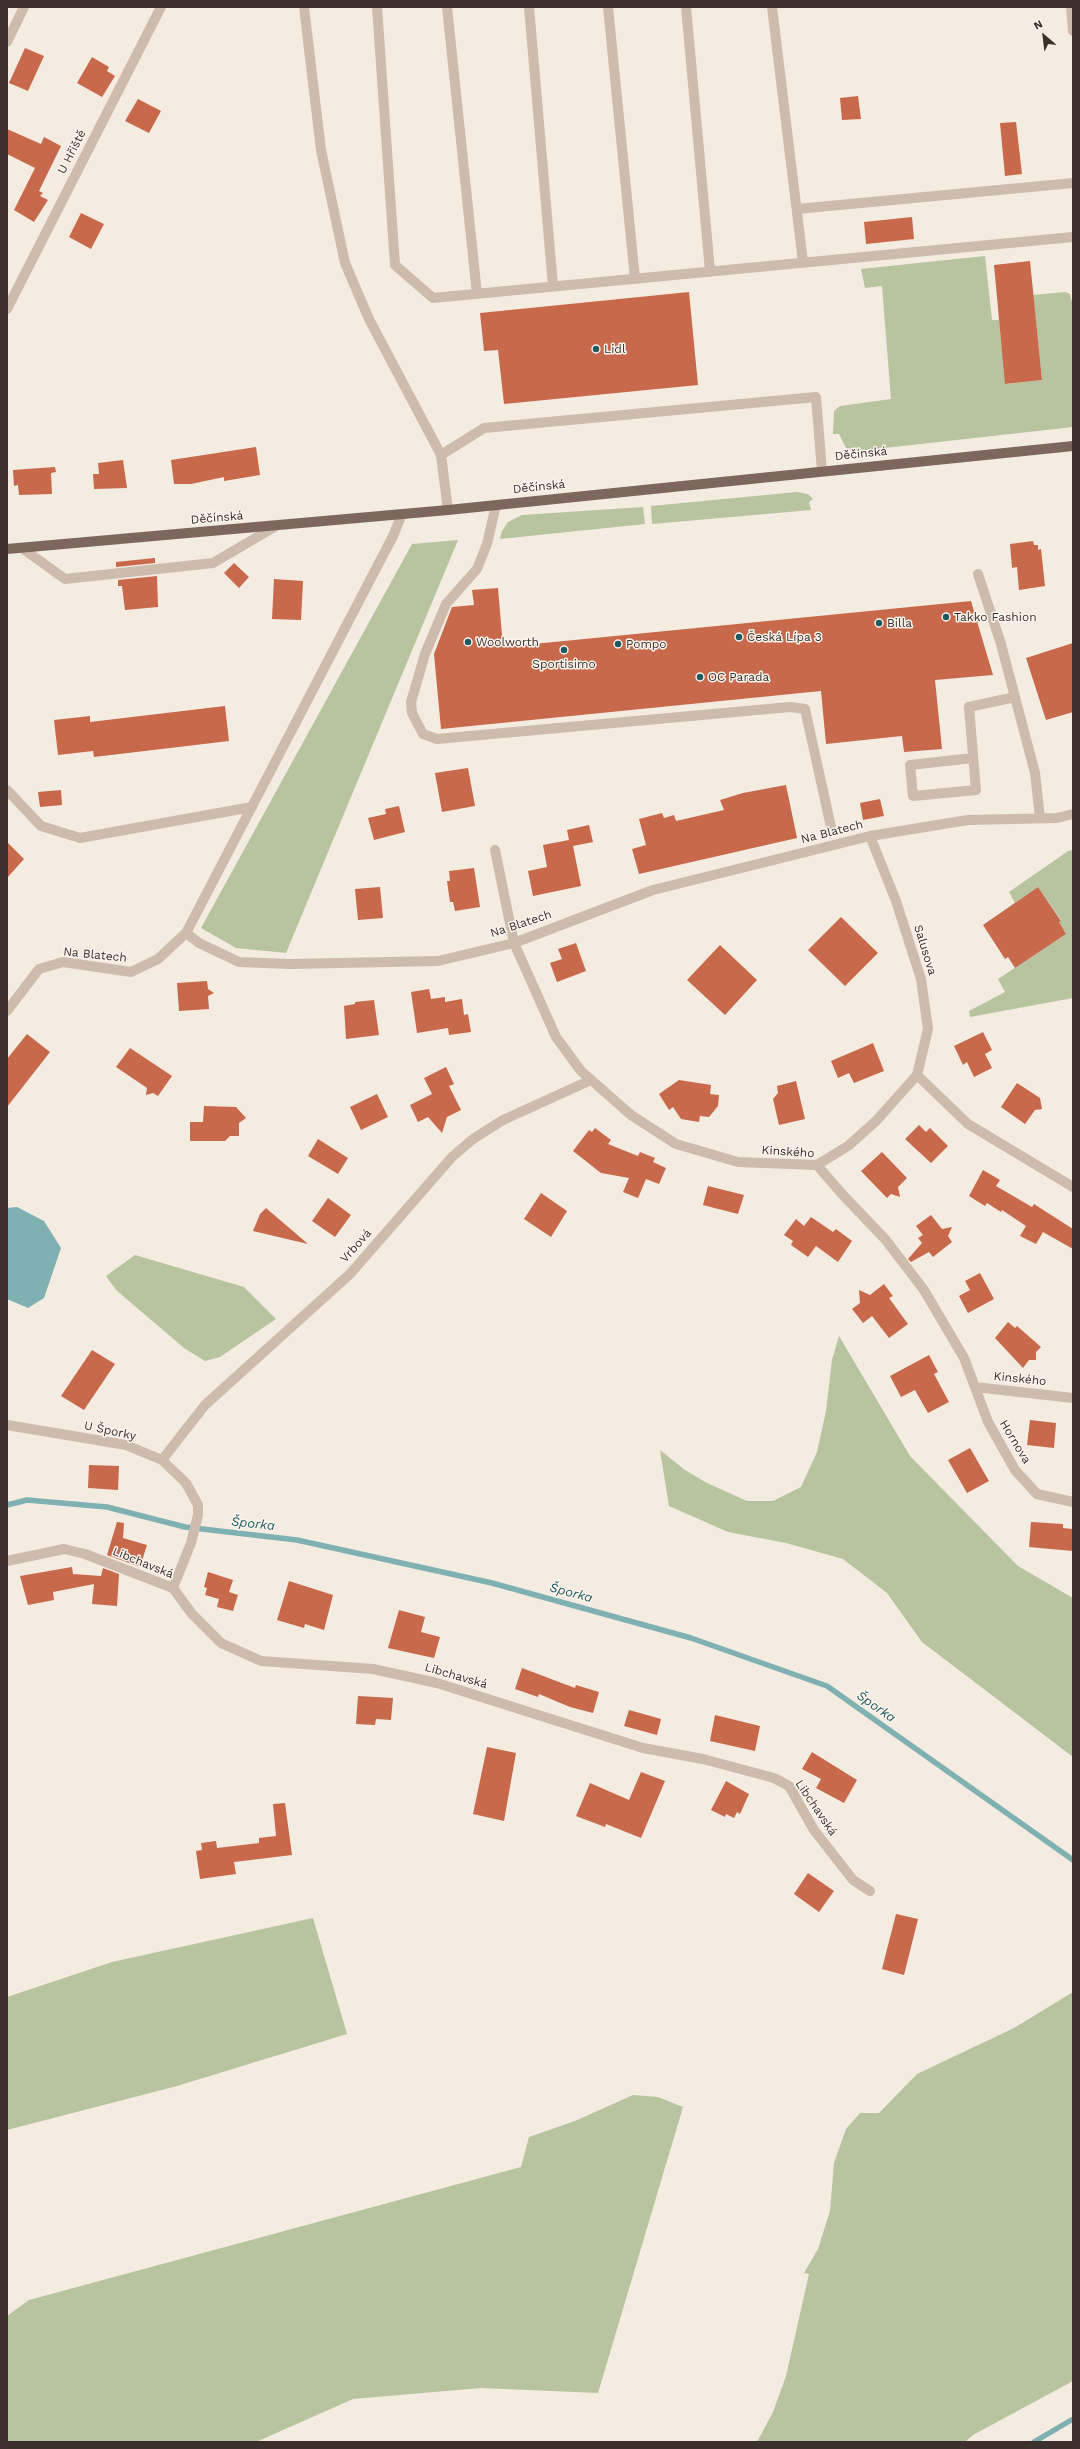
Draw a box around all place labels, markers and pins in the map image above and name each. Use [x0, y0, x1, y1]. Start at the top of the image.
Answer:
place label: Lidl [604, 342, 626, 356]
marker: Lidl [591, 344, 601, 354]
place label: Takko Fashion [954, 610, 1037, 624]
marker: Takko Fashion [941, 612, 951, 622]
place label: Billa [887, 616, 912, 630]
marker: Billa [874, 618, 884, 628]
place label: Česká Lípa 3 [747, 630, 822, 644]
marker: Česká Lípa 3 [734, 632, 744, 642]
place label: Woolworth [476, 635, 539, 649]
marker: Woolworth [463, 637, 473, 647]
place label: Pompo [626, 637, 667, 651]
marker: Pompo [613, 639, 623, 649]
marker: Sportisimo [559, 645, 569, 655]
place label: Sportisimo [532, 657, 596, 671]
place label: OC Parada [708, 670, 769, 684]
marker: OC Parada [695, 672, 705, 682]

